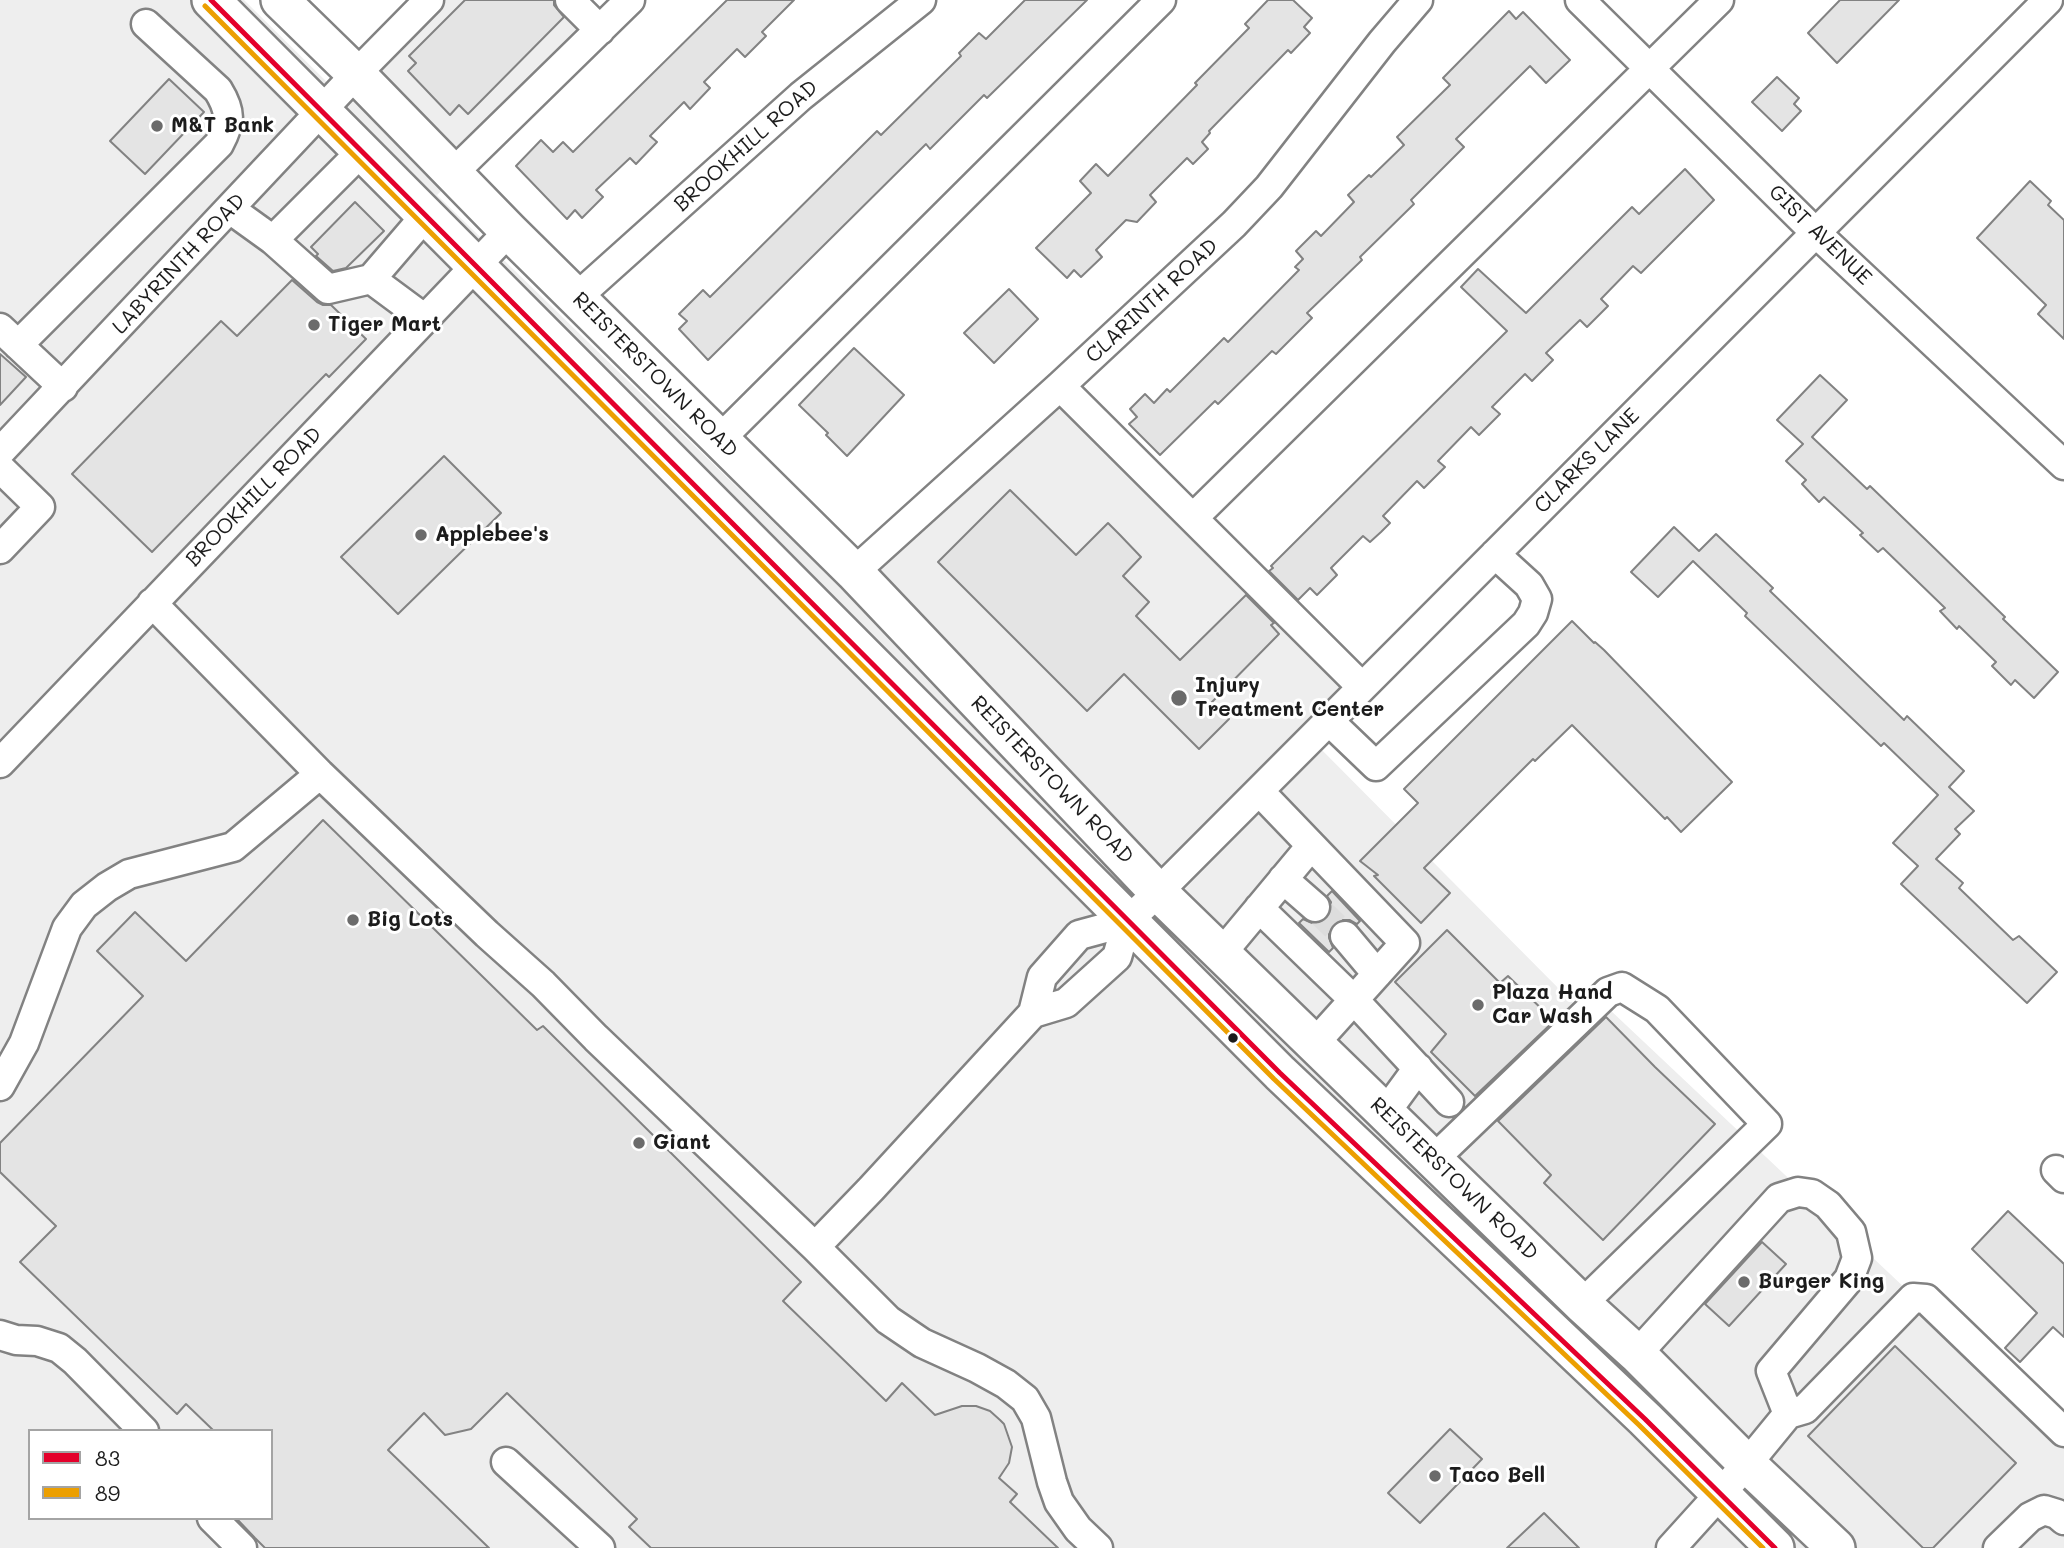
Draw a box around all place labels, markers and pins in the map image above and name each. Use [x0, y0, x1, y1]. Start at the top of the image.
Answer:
place label: M&T Bank [171, 113, 274, 139]
marker: M&T Bank [149, 118, 165, 134]
place label: Tiger Mart [328, 312, 441, 338]
marker: Tiger Mart [306, 317, 322, 333]
place label: Applebee's [435, 522, 549, 548]
marker: Applebee's [413, 527, 429, 543]
place label: Injury Treatment Center [1195, 673, 1384, 723]
marker: Injury Treatment Center [1169, 688, 1189, 708]
place label: Big Lots [367, 907, 453, 933]
marker: Big Lots [345, 912, 361, 928]
place label: Plaza Hand Car Wash [1492, 980, 1612, 1030]
marker: Plaza Hand Car Wash [1470, 997, 1486, 1013]
unlabelled marker [1226, 1031, 1240, 1045]
place label: Giant [653, 1130, 711, 1156]
marker: Giant [631, 1135, 647, 1151]
place label: Burger King [1758, 1269, 1884, 1295]
marker: Burger King [1736, 1274, 1752, 1290]
place label: Taco Bell [1449, 1463, 1545, 1489]
marker: Taco Bell [1427, 1468, 1443, 1484]

